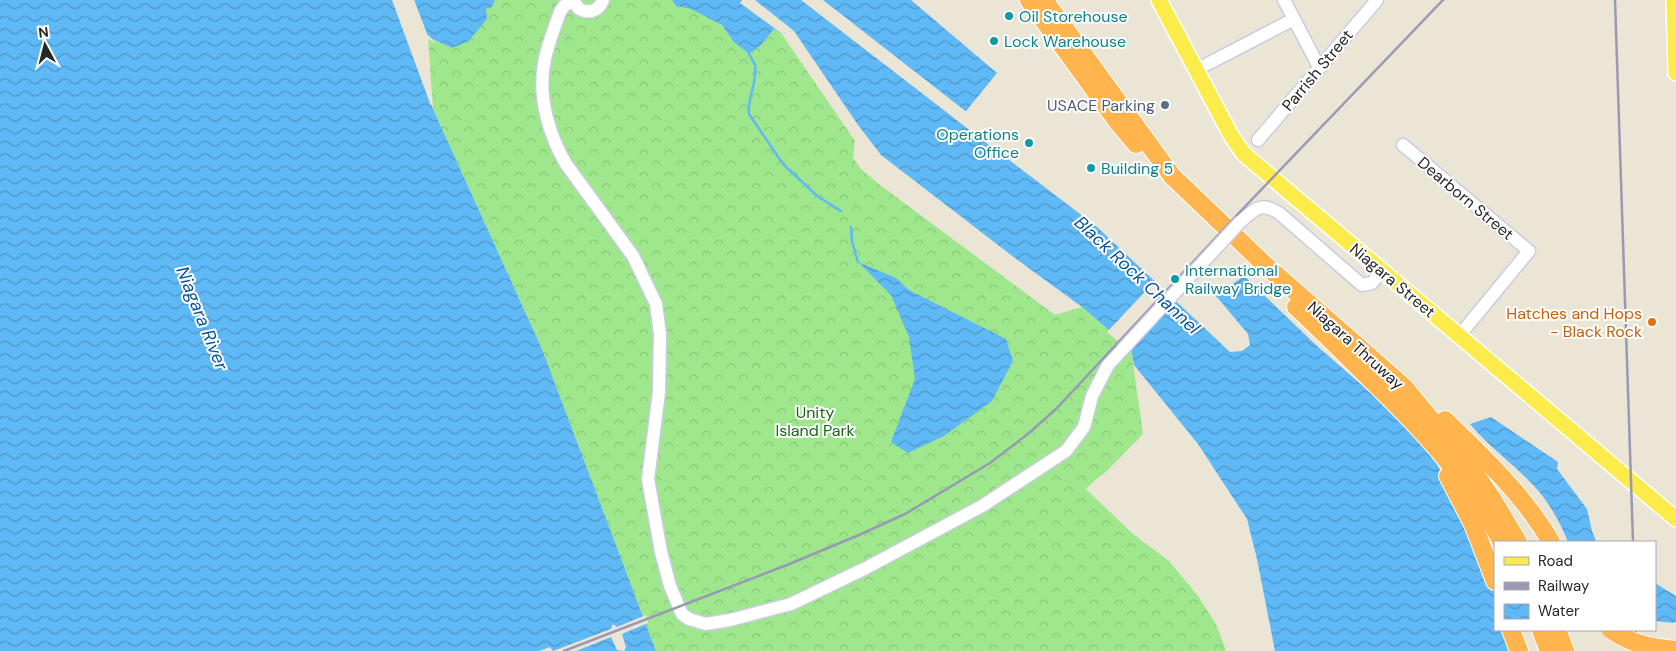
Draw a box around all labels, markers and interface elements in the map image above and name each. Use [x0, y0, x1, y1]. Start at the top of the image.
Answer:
place label: Oil Storehouse [1019, 6, 1128, 27]
marker: Oil Storehouse [1003, 10, 1015, 22]
north arrow [20, 20, 70, 70]
text: N [37, 23, 50, 42]
street label: Parrish Street [1277, 25, 1358, 115]
place label: Lock Warehouse [1004, 31, 1126, 52]
marker: Lock Warehouse [988, 35, 1000, 47]
place label: USACE Parking [1047, 95, 1155, 116]
marker: USACE Parking [1159, 99, 1171, 111]
place label: Operations Office [936, 124, 1019, 163]
marker: Operations Office [1023, 137, 1035, 149]
street label: Dearborn Street [1413, 152, 1518, 245]
place label: Building 5 [1101, 158, 1173, 179]
marker: Building 5 [1085, 162, 1097, 174]
water label: Black Rock Channel [1069, 210, 1206, 340]
street label: Niagara Street [1346, 238, 1440, 322]
place label: International Railway Bridge [1185, 260, 1291, 299]
water label: Niagara River [170, 263, 234, 375]
marker: International Railway Bridge [1169, 273, 1181, 285]
street label: Niagara Thruway [1303, 297, 1408, 394]
place label: Hatches and Hops - Black Rock [1506, 303, 1642, 342]
marker: Hatches and Hops - Black Rock [1646, 316, 1658, 328]
park label: Unity Island Park [775, 402, 855, 441]
legend [1494, 541, 1656, 631]
text: Road [1538, 551, 1573, 571]
text: Railway [1538, 576, 1590, 596]
text: Water [1538, 601, 1580, 621]

